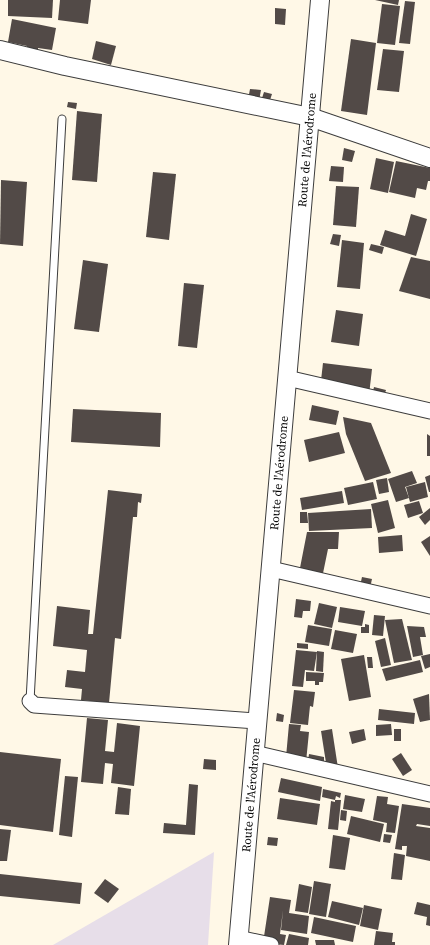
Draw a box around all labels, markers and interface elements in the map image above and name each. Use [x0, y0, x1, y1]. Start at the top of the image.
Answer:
street label: Route de l'Aérodrome [294, 92, 320, 208]
street label: Route de l'Aérodrome [266, 415, 292, 531]
street label: Route de l'Aérodrome [238, 737, 264, 853]

